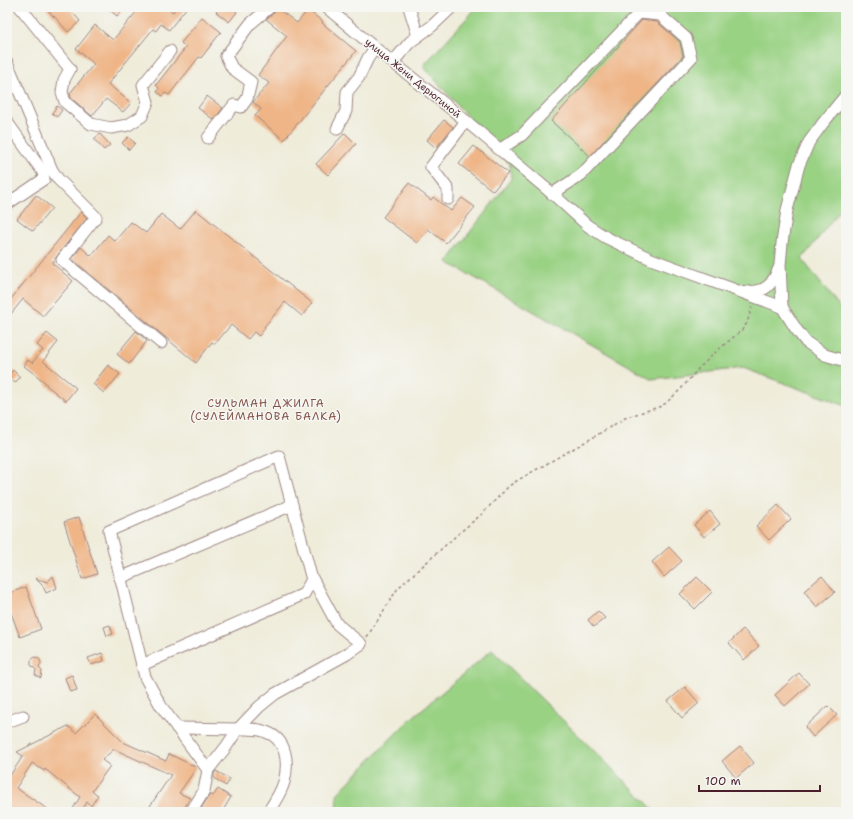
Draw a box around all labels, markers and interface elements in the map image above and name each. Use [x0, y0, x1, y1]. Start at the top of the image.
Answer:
street label: улица Жени Дерюгиной [362, 35, 464, 121]
district label: СУЛЬМАН ДЖИЛГА (СУЛЕЙМАНОВА БАЛКА) [190, 396, 342, 424]
scale bar [699, 767, 820, 793]
text: 100 m [705, 773, 741, 789]

